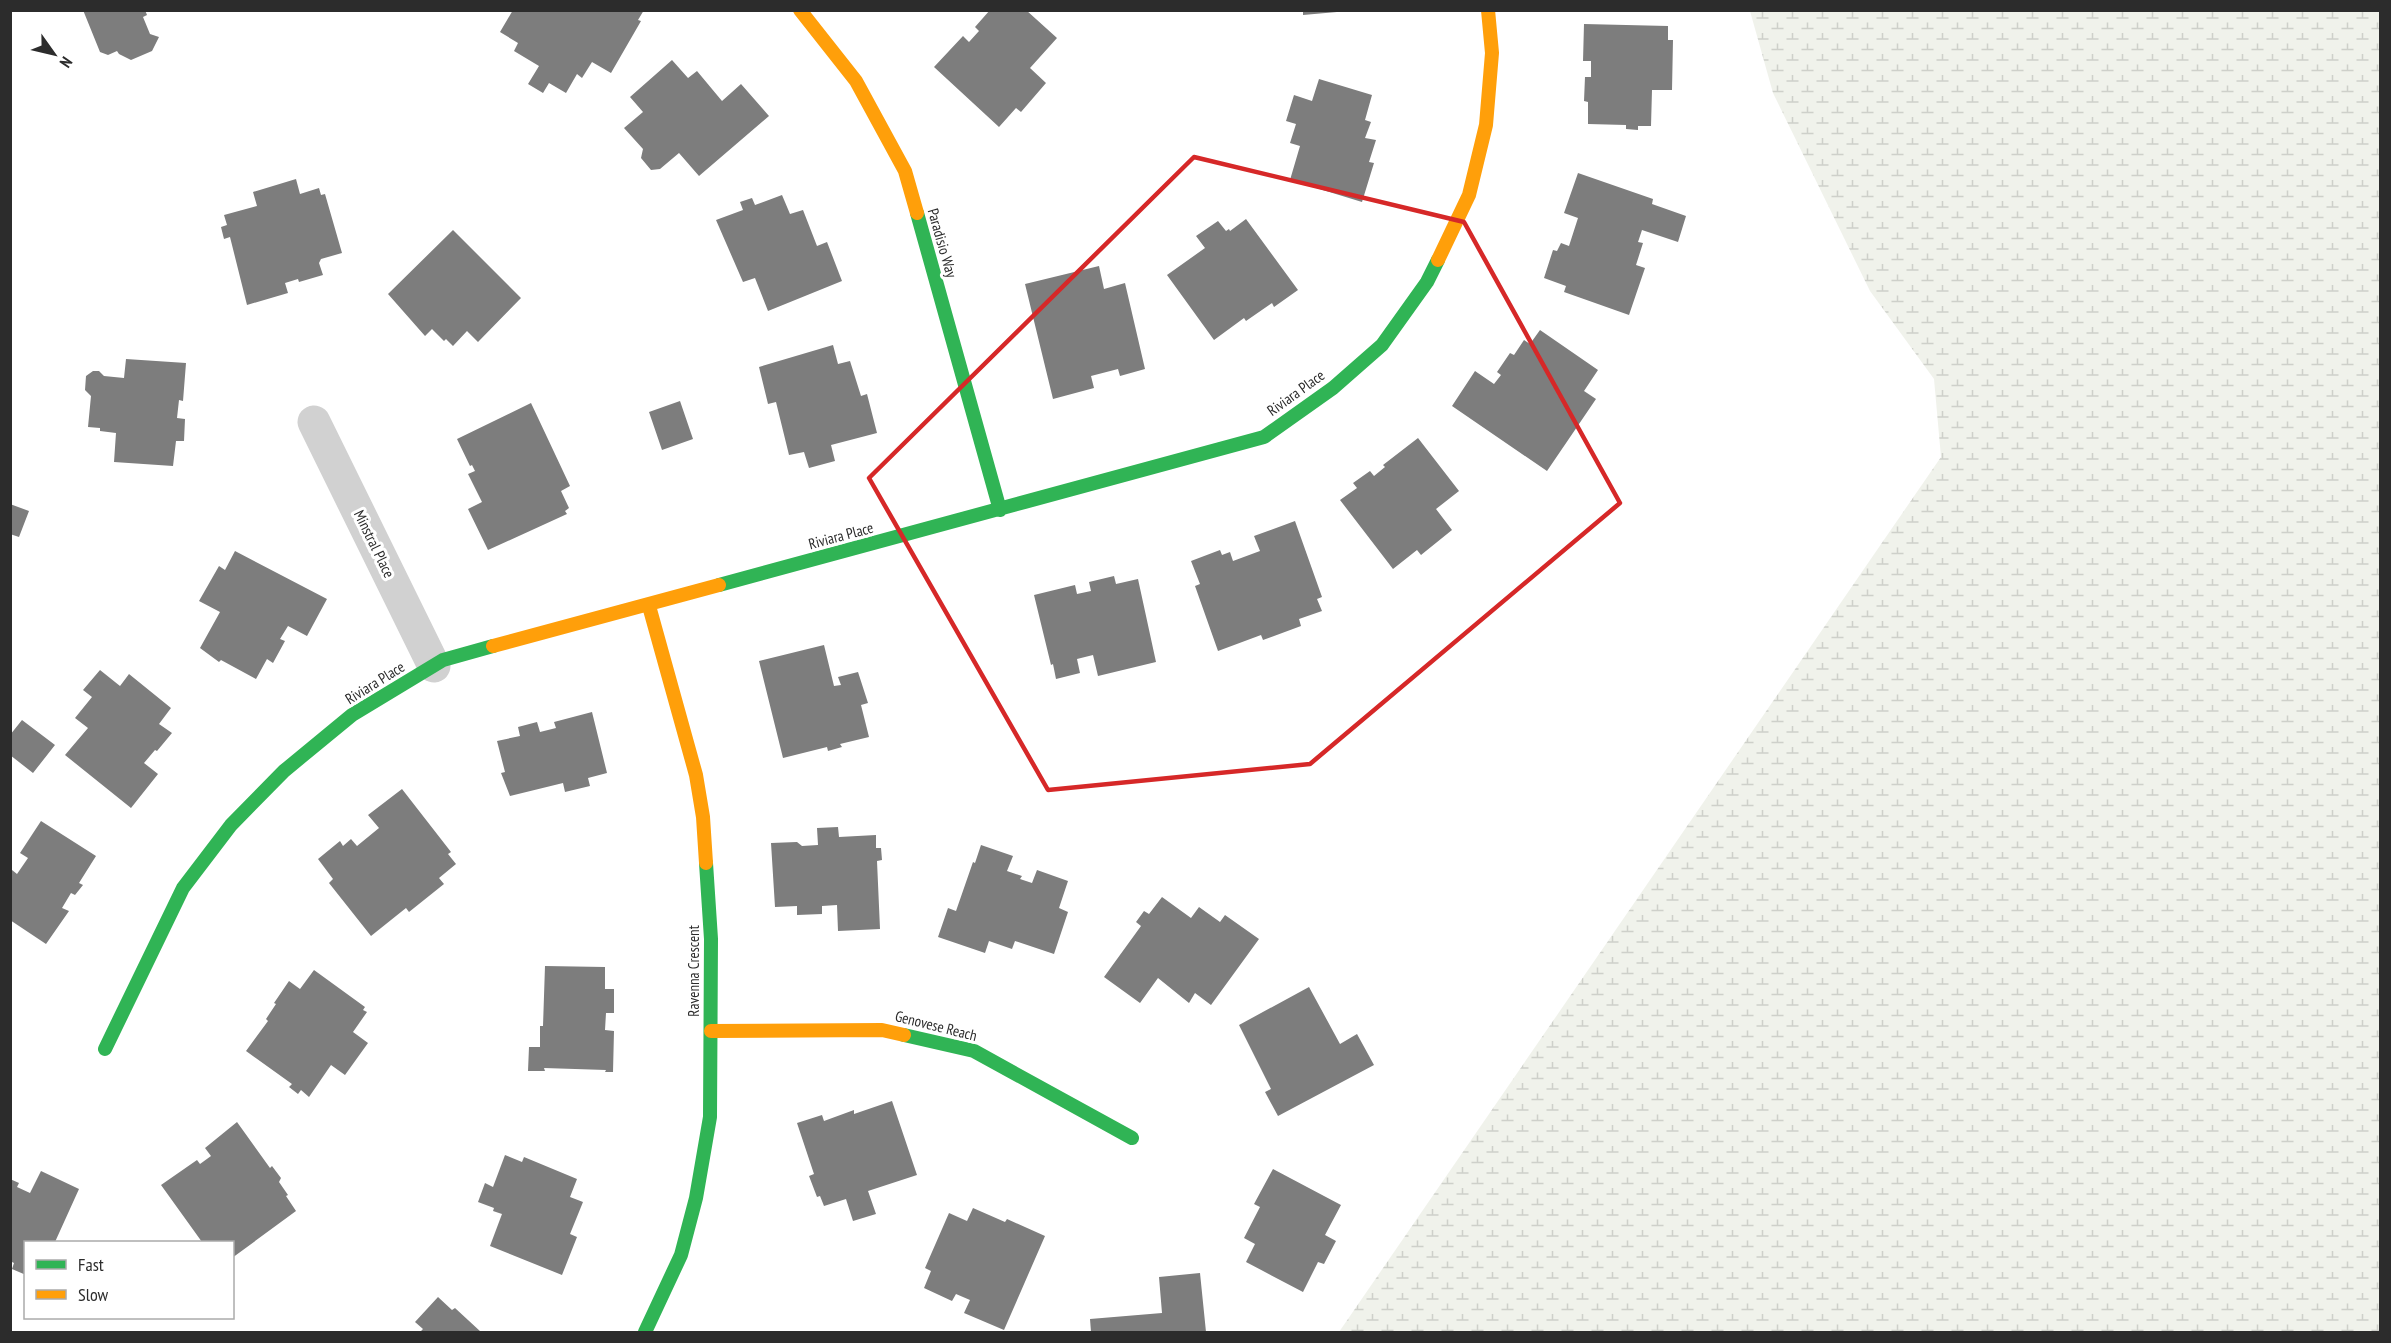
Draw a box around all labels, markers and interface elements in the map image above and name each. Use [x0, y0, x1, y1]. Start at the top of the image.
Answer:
north arrow [24, 24, 84, 84]
text: N [56, 53, 77, 72]
street label: Paradisio Way [924, 206, 962, 280]
street label: Riviara Place [1263, 365, 1328, 420]
street label: Minstral Place [350, 507, 399, 581]
street label: Riviara Place [806, 518, 875, 553]
street label: Riviara Place [342, 657, 408, 708]
street label: Ravenna Crescent [684, 925, 703, 1017]
street label: Genovese Reach [893, 1006, 979, 1045]
legend [24, 1241, 234, 1319]
text: Fast [78, 1253, 104, 1276]
text: Slow [78, 1283, 109, 1306]

